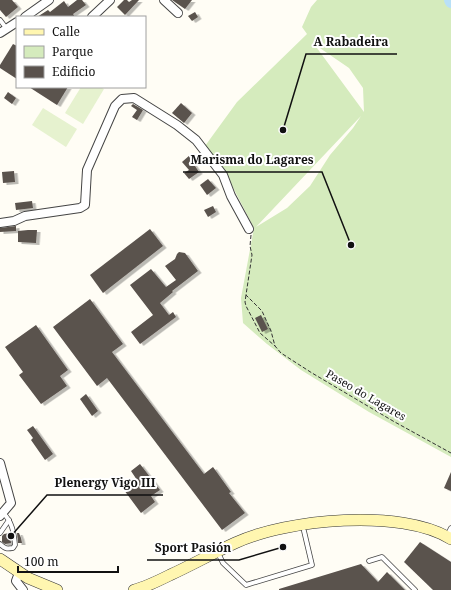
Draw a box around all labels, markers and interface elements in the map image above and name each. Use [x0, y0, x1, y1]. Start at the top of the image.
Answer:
legend [16, 16, 146, 88]
text: Calle [52, 23, 80, 40]
callout: A Rabadeira [306, 30, 397, 54]
text: A Rabadeira [313, 33, 389, 50]
text: Parque [52, 43, 93, 60]
text: Edificio [52, 63, 95, 80]
callout: Marisma do Lagares [183, 148, 322, 172]
text: Marisma do Lagares [190, 151, 314, 168]
street label: Paseo do Lagares [324, 366, 409, 424]
callout: Plenergy Vigo III [47, 471, 163, 495]
text: Plenergy Vigo III [55, 474, 156, 491]
callout: Sport Pasión [147, 536, 239, 560]
text: Sport Pasión [155, 539, 231, 556]
scale bar [18, 548, 118, 574]
text: 100 m [24, 553, 59, 570]

